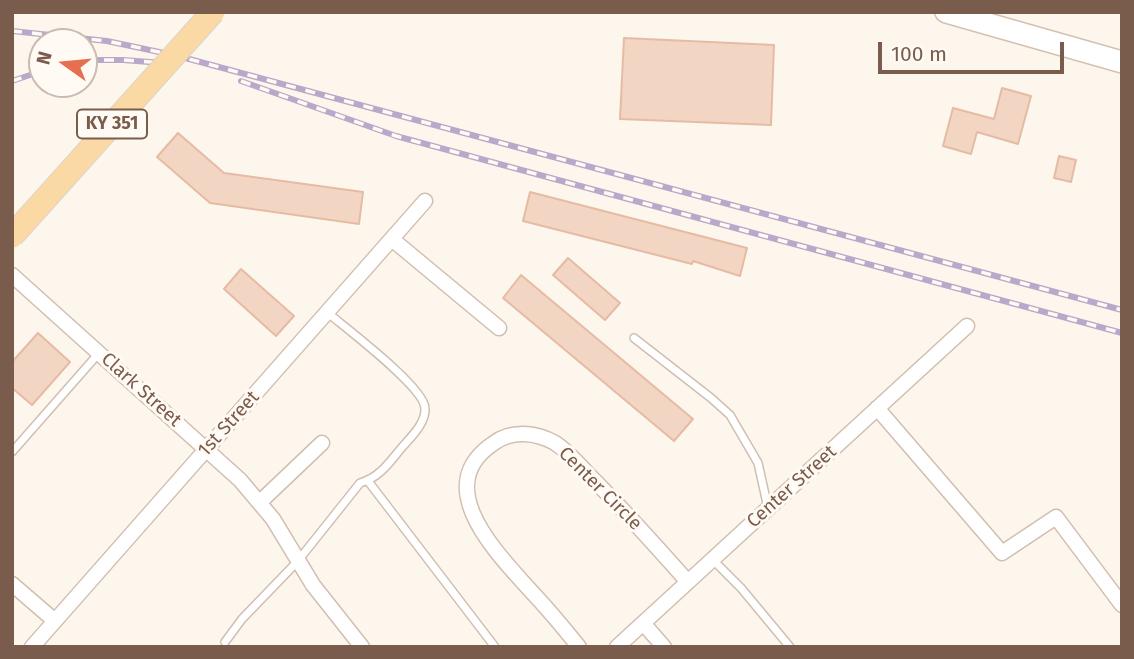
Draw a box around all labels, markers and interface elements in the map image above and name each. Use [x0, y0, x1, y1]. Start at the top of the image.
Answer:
north arrow [28, 28, 98, 98]
scale bar [882, 28, 1068, 72]
text: 100 m [891, 41, 947, 67]
text: N [31, 49, 57, 67]
road number: KY 351 [77, 110, 147, 139]
street label: Clark Street [96, 348, 186, 432]
street label: 1st Street [194, 386, 264, 462]
street label: Center Street [743, 441, 841, 533]
street label: Center Circle [554, 443, 646, 535]

